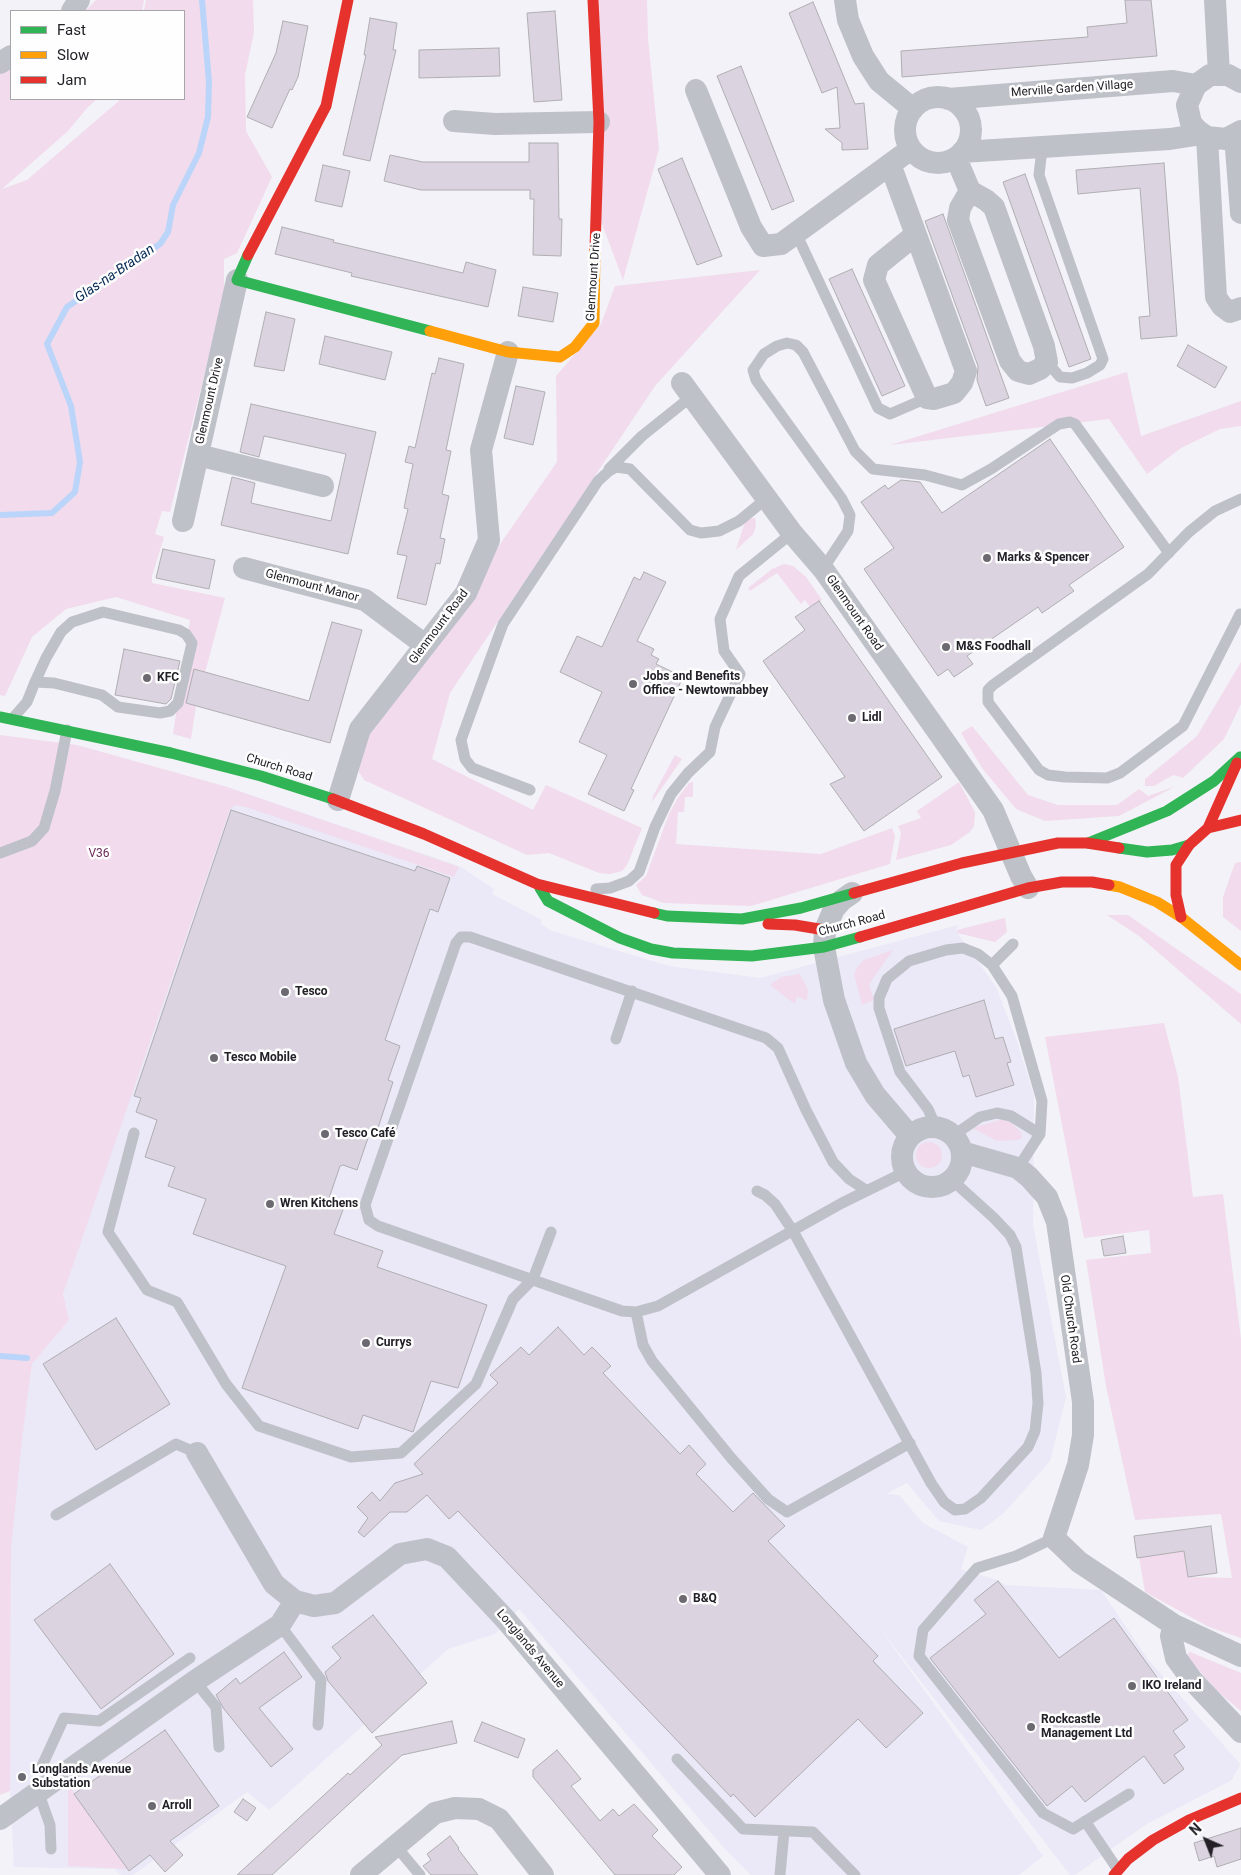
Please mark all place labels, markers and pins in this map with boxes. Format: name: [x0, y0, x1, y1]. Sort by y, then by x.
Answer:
place label: Marks & Spencer: [997, 551, 1089, 565]
marker: Marks & Spencer: [981, 552, 993, 564]
place label: M&S Foodhall: [956, 640, 1031, 654]
marker: M&S Foodhall: [940, 641, 952, 653]
place label: Jobs and Benefits Office - Newtownabbey: [643, 670, 768, 698]
place label: KFC: [157, 671, 179, 685]
marker: KFC: [141, 672, 153, 684]
marker: Jobs and Benefits Office - Newtownabbey: [627, 678, 639, 690]
place label: Lidl: [862, 711, 882, 725]
marker: Lidl: [846, 712, 858, 724]
place label: Tesco: [295, 985, 328, 999]
marker: Tesco: [279, 986, 291, 998]
place label: Tesco Mobile: [224, 1051, 296, 1065]
marker: Tesco Mobile: [208, 1052, 220, 1064]
place label: Tesco Café: [335, 1127, 395, 1141]
marker: Tesco Café: [319, 1128, 331, 1140]
place label: Wren Kitchens: [280, 1197, 358, 1211]
marker: Wren Kitchens: [264, 1198, 276, 1210]
place label: Currys: [376, 1336, 412, 1350]
marker: Currys: [360, 1337, 372, 1349]
place label: B&Q: [693, 1592, 717, 1606]
marker: B&Q: [677, 1593, 689, 1605]
place label: IKO Ireland: [1142, 1679, 1202, 1693]
marker: IKO Ireland: [1126, 1680, 1138, 1692]
place label: Rockcastle Management Ltd: [1041, 1713, 1132, 1741]
marker: Rockcastle Management Ltd: [1025, 1721, 1037, 1733]
place label: Longlands Avenue Substation: [32, 1763, 131, 1791]
marker: Longlands Avenue Substation: [16, 1771, 28, 1783]
place label: Arroll: [162, 1799, 192, 1813]
marker: Arroll: [146, 1800, 158, 1812]

